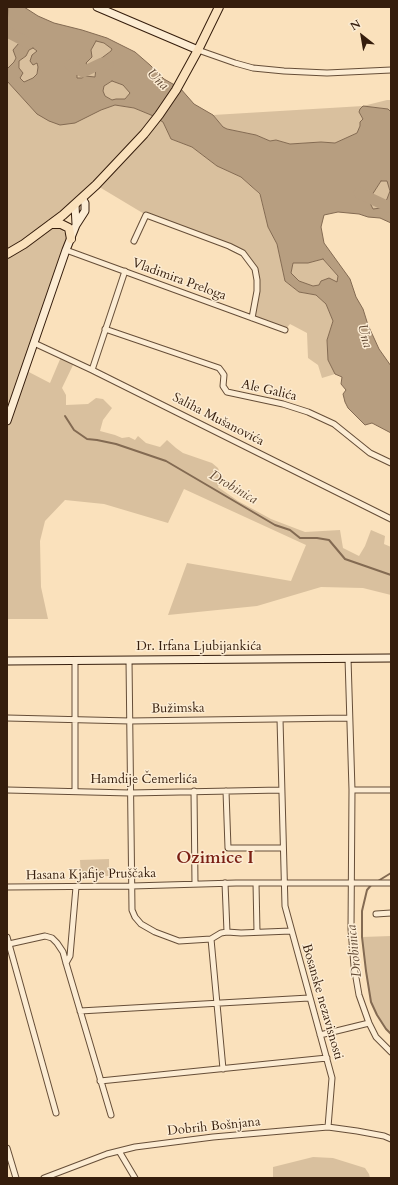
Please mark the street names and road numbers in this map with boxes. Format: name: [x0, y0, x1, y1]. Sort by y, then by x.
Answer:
street label: Vladimira Preloga: [130, 256, 228, 304]
street label: Ale Galića: [240, 377, 298, 405]
street label: Saliha Mušanovića: [170, 390, 266, 450]
street label: Dr. Irfana Ljubijankića: [136, 639, 262, 655]
street label: Bužimska: [151, 701, 205, 717]
street label: Hamdije Čemerlića: [90, 772, 198, 788]
street label: Hasana Kjafije Pruščaka: [26, 866, 156, 884]
street label: Bosanske nezavisnosti: [298, 942, 346, 1062]
street label: Dobrih Bošnjana: [167, 1114, 261, 1140]

